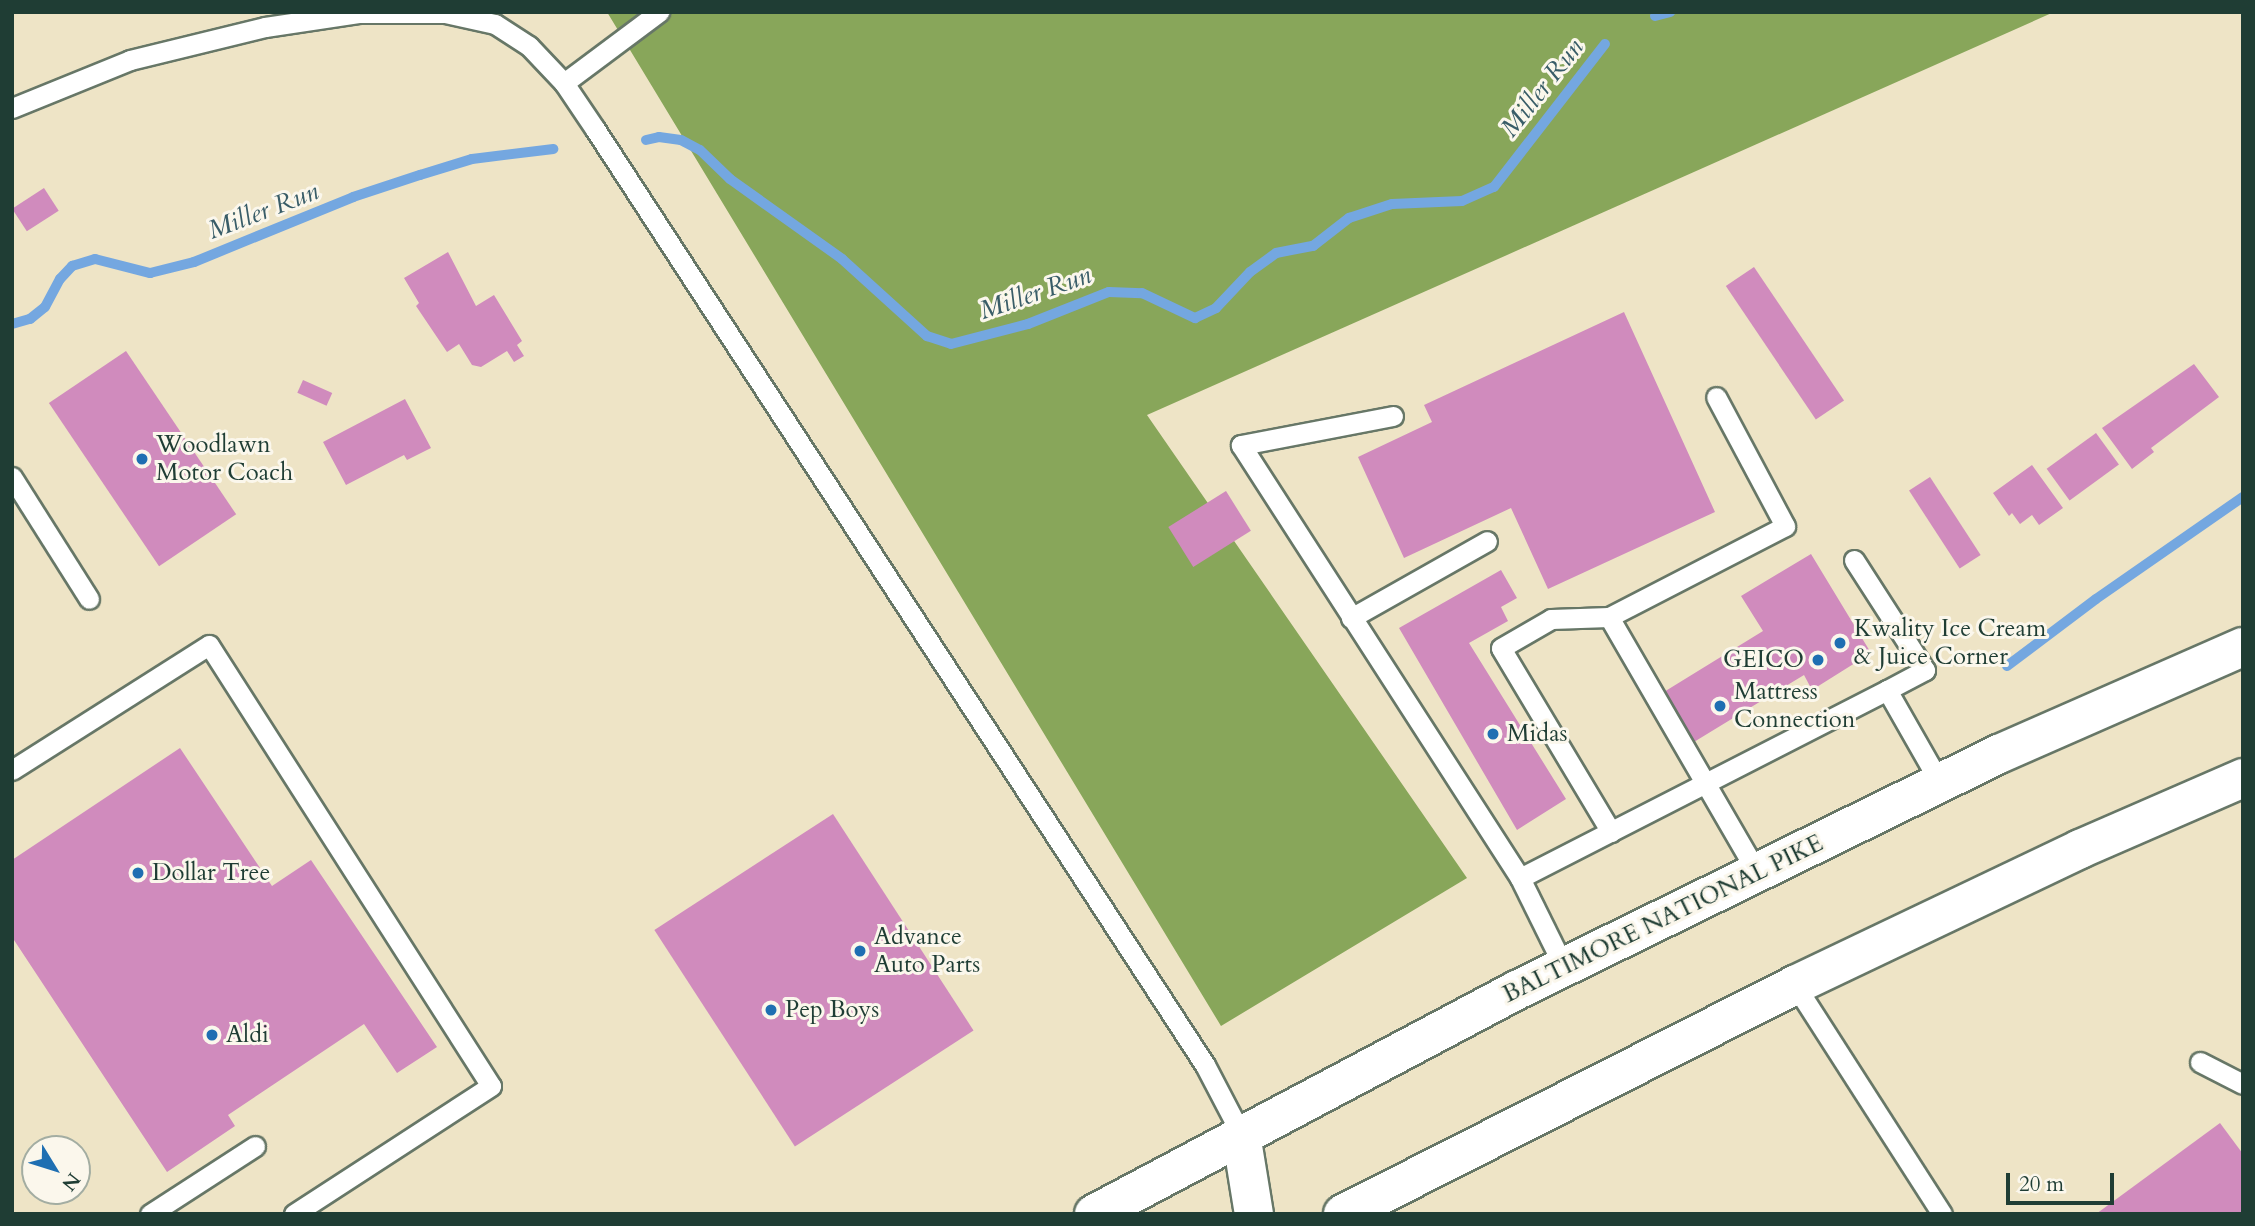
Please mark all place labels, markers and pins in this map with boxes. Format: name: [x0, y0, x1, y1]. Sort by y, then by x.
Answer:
place label: Woodlawn Motor Coach: [156, 431, 293, 487]
marker: Woodlawn Motor Coach: [134, 451, 150, 467]
place label: Kwality Ice Cream & Juice Corner: [1854, 615, 2046, 671]
marker: Kwality Ice Cream & Juice Corner: [1832, 635, 1848, 651]
place label: GEICO: [1723, 646, 1804, 674]
marker: GEICO: [1810, 652, 1826, 668]
place label: Mattress Connection: [1734, 678, 1855, 734]
marker: Mattress Connection: [1712, 698, 1728, 714]
place label: Midas: [1507, 720, 1568, 748]
marker: Midas: [1485, 726, 1501, 742]
place label: Dollar Tree: [152, 859, 270, 887]
marker: Dollar Tree: [130, 865, 146, 881]
place label: Advance Auto Parts: [874, 923, 980, 979]
marker: Advance Auto Parts: [852, 943, 868, 959]
place label: Pep Boys: [785, 996, 879, 1024]
marker: Pep Boys: [763, 1002, 779, 1018]
place label: Aldi: [226, 1021, 269, 1049]
marker: Aldi: [204, 1027, 220, 1043]

